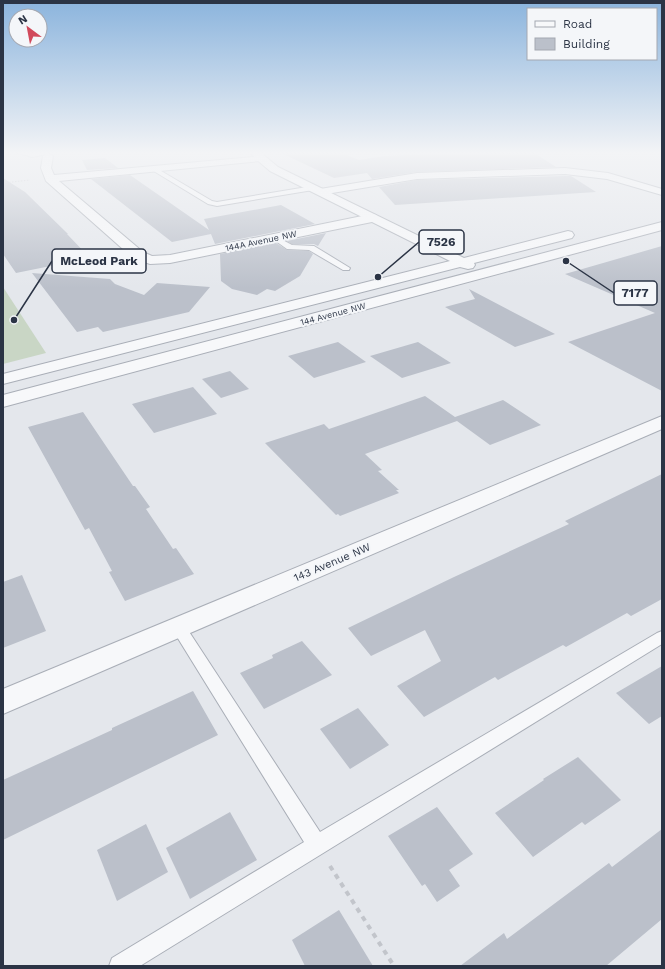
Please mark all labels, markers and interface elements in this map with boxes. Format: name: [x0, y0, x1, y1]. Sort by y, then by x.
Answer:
north arrow: [8, 8, 48, 48]
legend: [527, 8, 657, 60]
text: N: [16, 12, 30, 28]
text: Road: [563, 17, 592, 31]
text: Building: [563, 37, 610, 51]
street label: 144A Avenue NW: [224, 228, 298, 253]
callout: 7526: [419, 230, 464, 254]
text: 7526: [427, 235, 455, 249]
callout: McLeod Park: [52, 249, 146, 273]
text: McLeod Park: [60, 254, 138, 268]
callout: 7177: [614, 281, 657, 305]
text: 7177: [621, 286, 649, 300]
street label: 144 Avenue NW: [299, 300, 367, 328]
street label: 143 Avenue NW: [292, 540, 373, 584]

